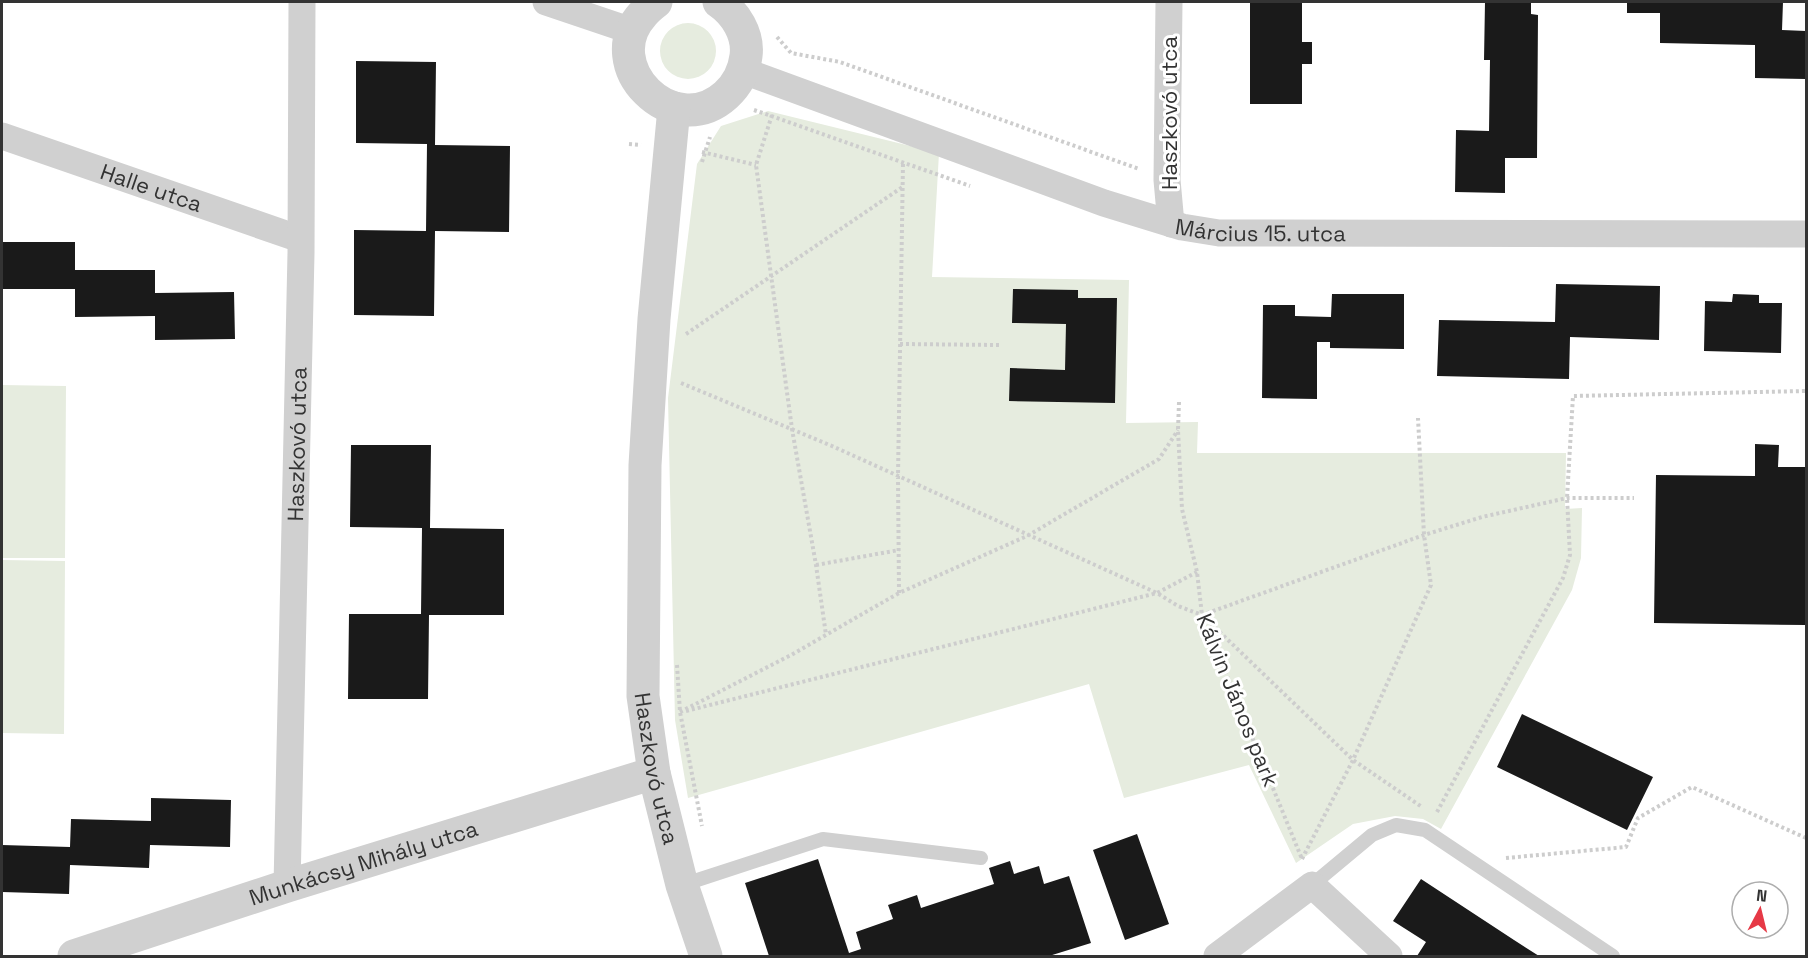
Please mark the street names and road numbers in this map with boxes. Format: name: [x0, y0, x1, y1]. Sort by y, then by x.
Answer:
street label: Haszkovó utca: [1155, 36, 1183, 190]
street label: Halle utca: [97, 157, 206, 218]
street label: Március 15. utca: [1173, 212, 1346, 247]
street label: Haszkovó utca: [281, 366, 312, 522]
street label: Kálvin János park: [1191, 609, 1286, 791]
street label: Haszkovó utca: [629, 691, 685, 848]
street label: Munkácsy Mihály utca: [245, 814, 481, 912]

